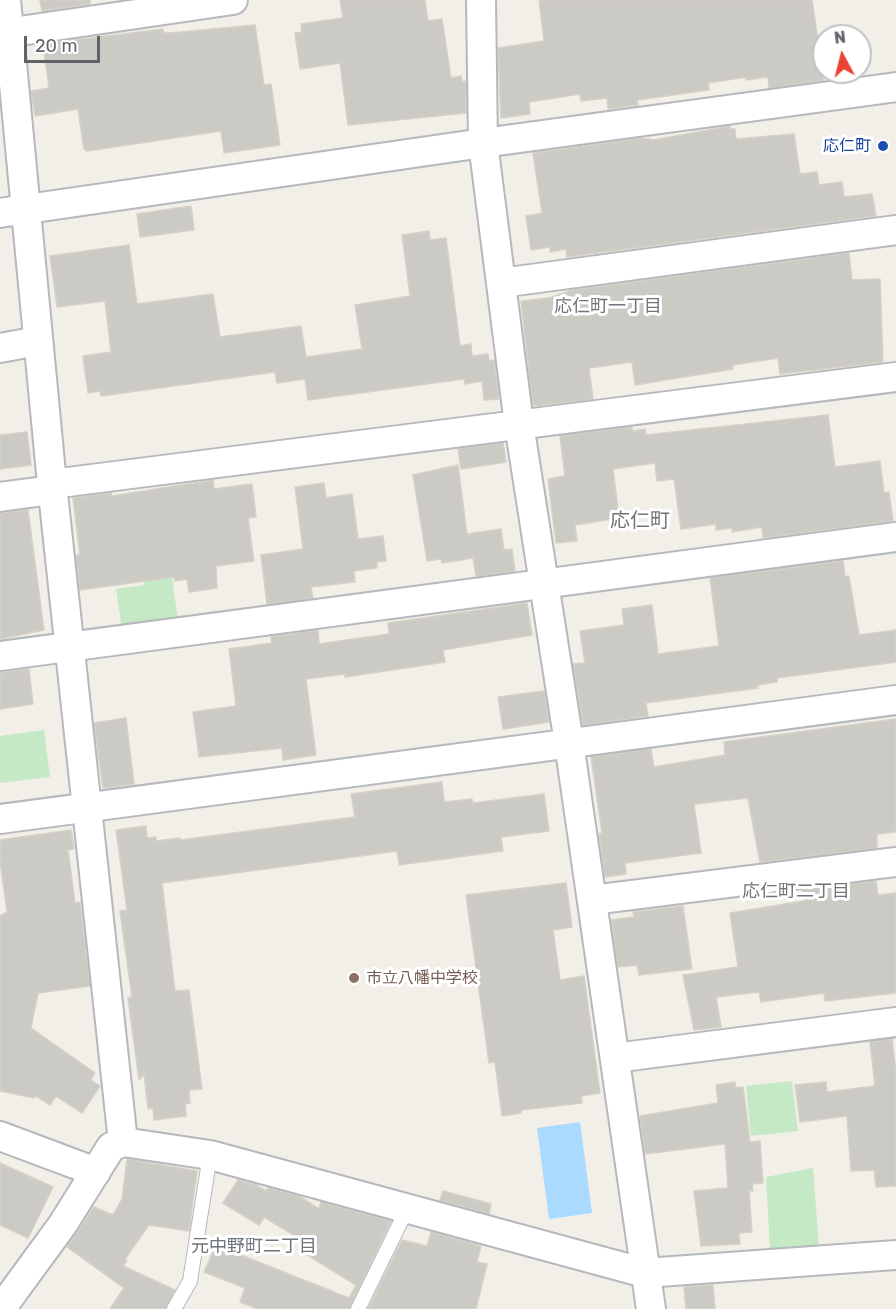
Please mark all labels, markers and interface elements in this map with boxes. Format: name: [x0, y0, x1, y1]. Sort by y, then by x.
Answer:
scale bar: [27, 24, 104, 62]
north arrow: [812, 24, 872, 84]
text: N: [833, 27, 847, 48]
text: 20 m: [35, 35, 77, 57]
place label: 応仁町: [823, 136, 871, 156]
marker: 応仁町: [876, 139, 890, 153]
district label: 応仁町一丁目: [554, 296, 662, 318]
district label: 応仁町: [610, 509, 670, 533]
district label: 応仁町二丁目: [742, 881, 850, 903]
place label: 市立八幡中学校: [366, 968, 478, 988]
marker: 市立八幡中学校: [347, 971, 361, 985]
district label: 元中野町二丁目: [191, 1236, 317, 1258]

